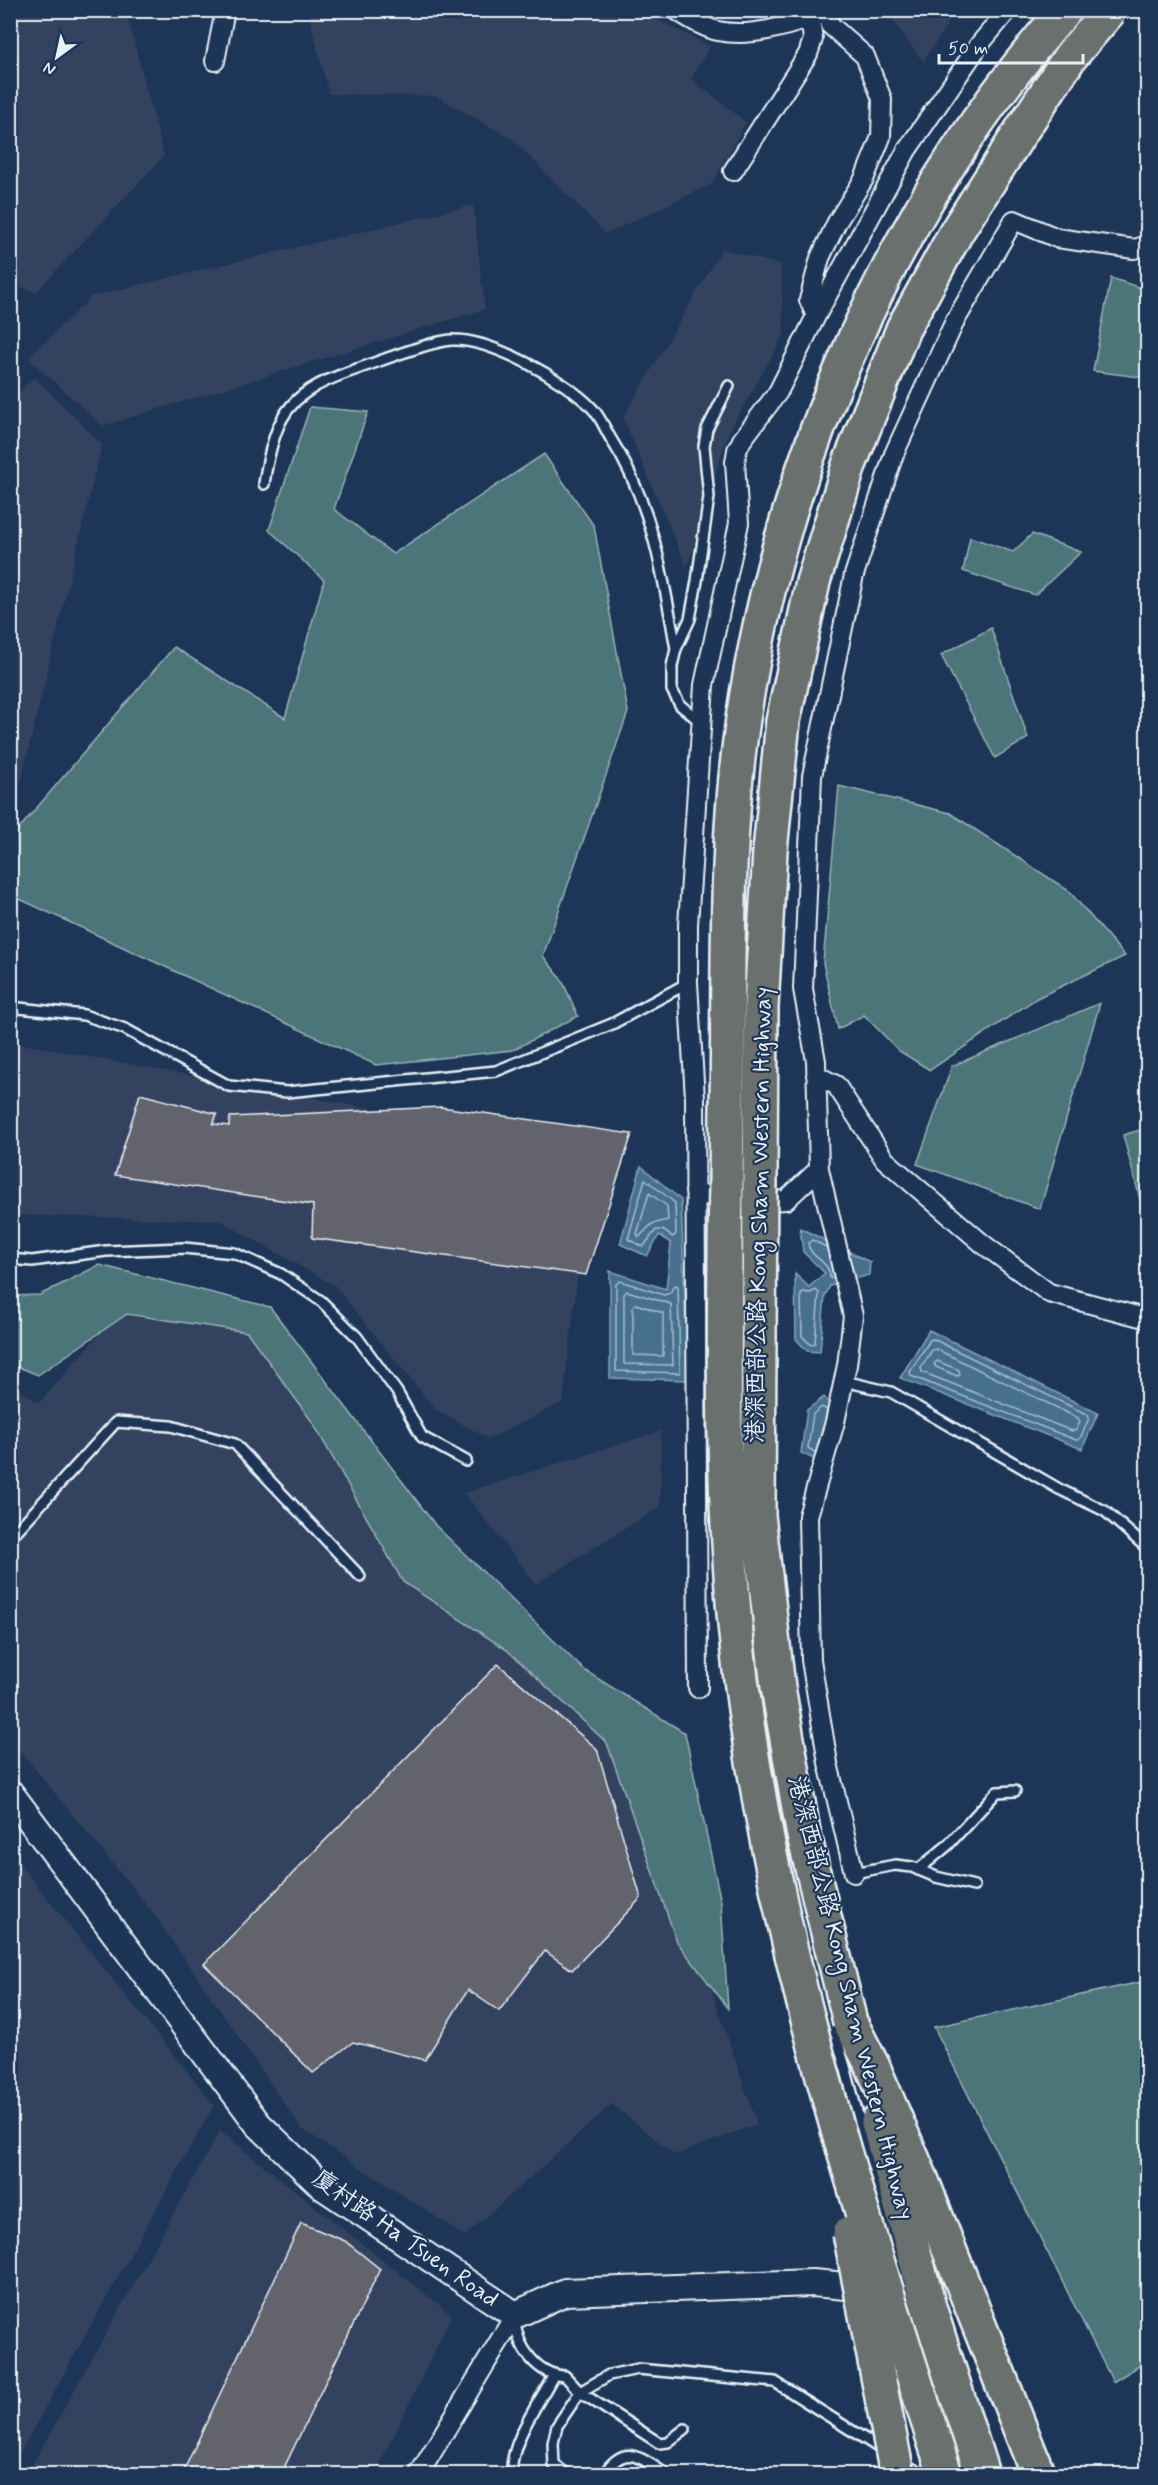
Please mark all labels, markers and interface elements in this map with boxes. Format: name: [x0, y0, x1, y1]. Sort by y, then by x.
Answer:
north arrow: [27, 27, 87, 87]
scale bar: [939, 27, 1083, 65]
text: 50 m: [948, 37, 988, 61]
text: N: [39, 57, 60, 80]
street label: 港深西部公路 Kong Sham Western Highway: [741, 987, 781, 1443]
street label: 港深西部公路 Kong Sham Western Highway: [778, 1773, 920, 2224]
street label: 廈村路 Ha Tsuen Road: [306, 2163, 504, 2315]

